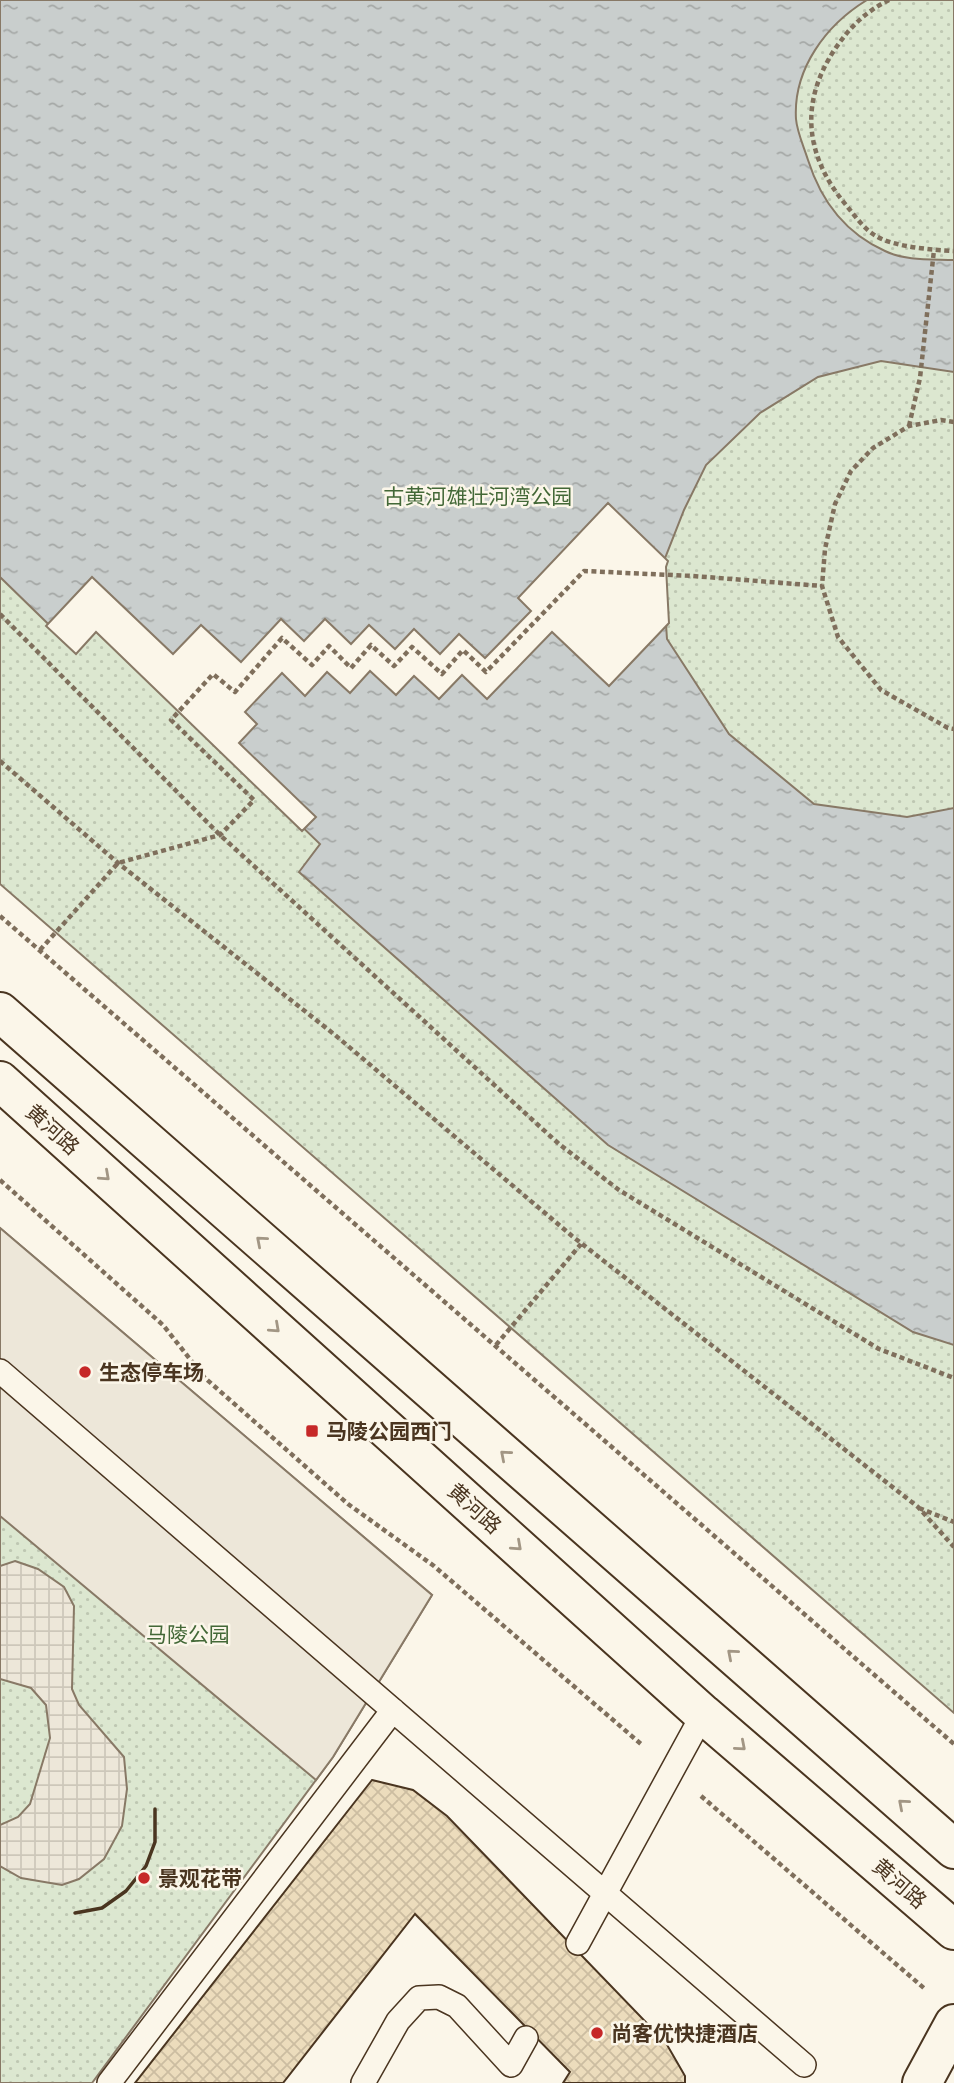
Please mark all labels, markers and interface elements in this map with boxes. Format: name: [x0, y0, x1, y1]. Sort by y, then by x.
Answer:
park label: 古黄河雄壮河湾公园: [384, 482, 573, 510]
street label: 黄河路: [20, 1098, 86, 1160]
one-way arrow: [97, 1168, 110, 1180]
one-way arrow: [256, 1237, 269, 1249]
one-way arrow: [266, 1320, 279, 1333]
place label: 生态停车场: [99, 1358, 204, 1386]
marker: 生态停车场: [77, 1364, 93, 1380]
place label: 马陵公园西门: [326, 1417, 452, 1445]
marker: 马陵公园西门: [304, 1423, 320, 1439]
one-way arrow: [501, 1451, 514, 1463]
street label: 黄河路: [442, 1477, 508, 1539]
one-way arrow: [508, 1538, 521, 1550]
park label: 马陵公园: [146, 1620, 230, 1648]
one-way arrow: [727, 1650, 740, 1662]
one-way arrow: [733, 1738, 746, 1750]
one-way arrow: [898, 1800, 911, 1812]
street label: 黄河路: [867, 1852, 933, 1914]
place label: 景观花带: [158, 1864, 242, 1892]
marker: 景观花带: [136, 1870, 152, 1886]
place label: 尚客优快捷酒店: [611, 2019, 758, 2047]
marker: 尚客优快捷酒店: [589, 2025, 605, 2041]

